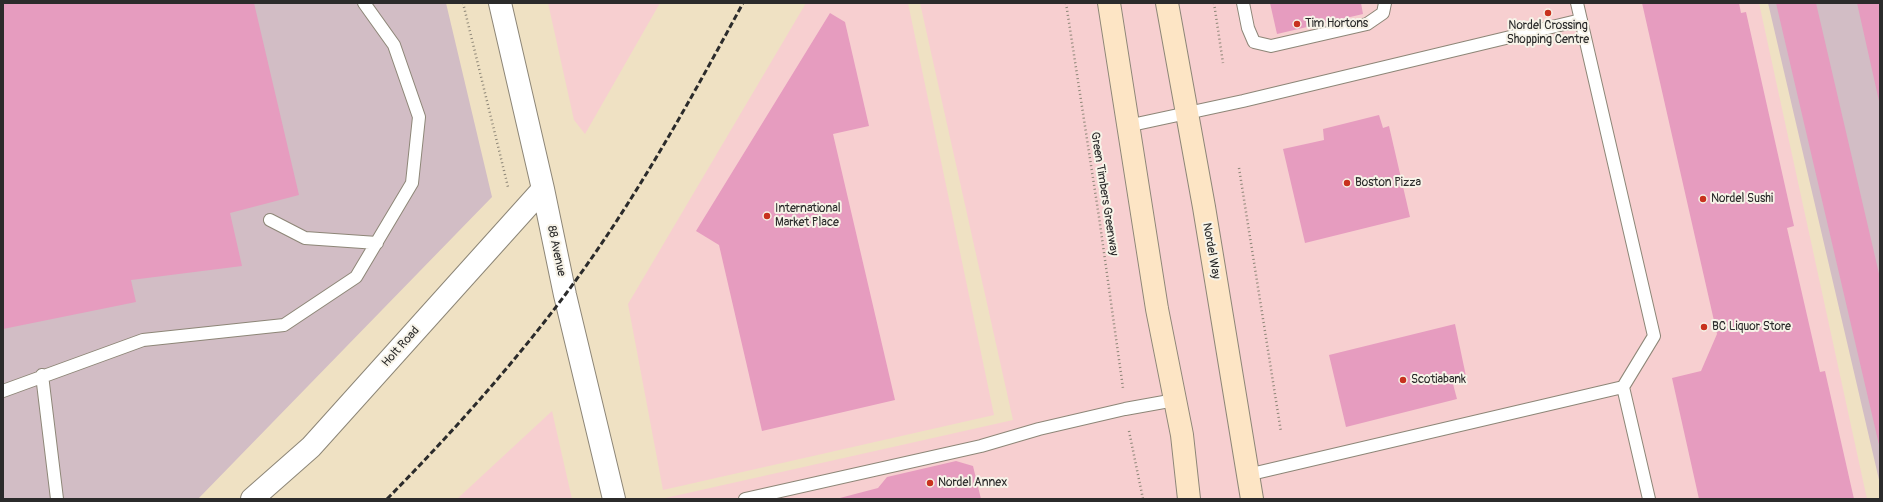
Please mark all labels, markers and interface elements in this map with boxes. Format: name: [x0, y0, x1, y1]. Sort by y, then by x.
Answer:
marker: Nordel Crossing Shopping Centre: [1543, 8, 1553, 18]
place label: Tim Hortons: [1305, 17, 1368, 31]
marker: Tim Hortons: [1292, 19, 1302, 29]
place label: Nordel Crossing Shopping Centre: [1507, 19, 1589, 47]
street label: Green Timbers Greenway: [1087, 131, 1121, 257]
place label: Boston Pizza: [1355, 176, 1421, 190]
marker: Boston Pizza: [1342, 178, 1352, 188]
place label: Nordel Sushi: [1711, 192, 1773, 206]
marker: Nordel Sushi: [1698, 194, 1708, 204]
place label: International Market Place: [775, 202, 841, 230]
marker: International Market Place: [762, 211, 772, 221]
street label: Nordel Way: [1199, 222, 1223, 280]
street label: 88 Avenue: [544, 224, 568, 278]
place label: BC Liquor Store: [1712, 320, 1791, 334]
marker: BC Liquor Store: [1699, 322, 1709, 332]
street label: Holt Road: [379, 324, 423, 370]
place label: Scotiabank: [1411, 373, 1466, 387]
marker: Scotiabank: [1398, 375, 1408, 385]
place label: Nordel Annex: [938, 476, 1007, 490]
marker: Nordel Annex: [925, 478, 935, 488]

